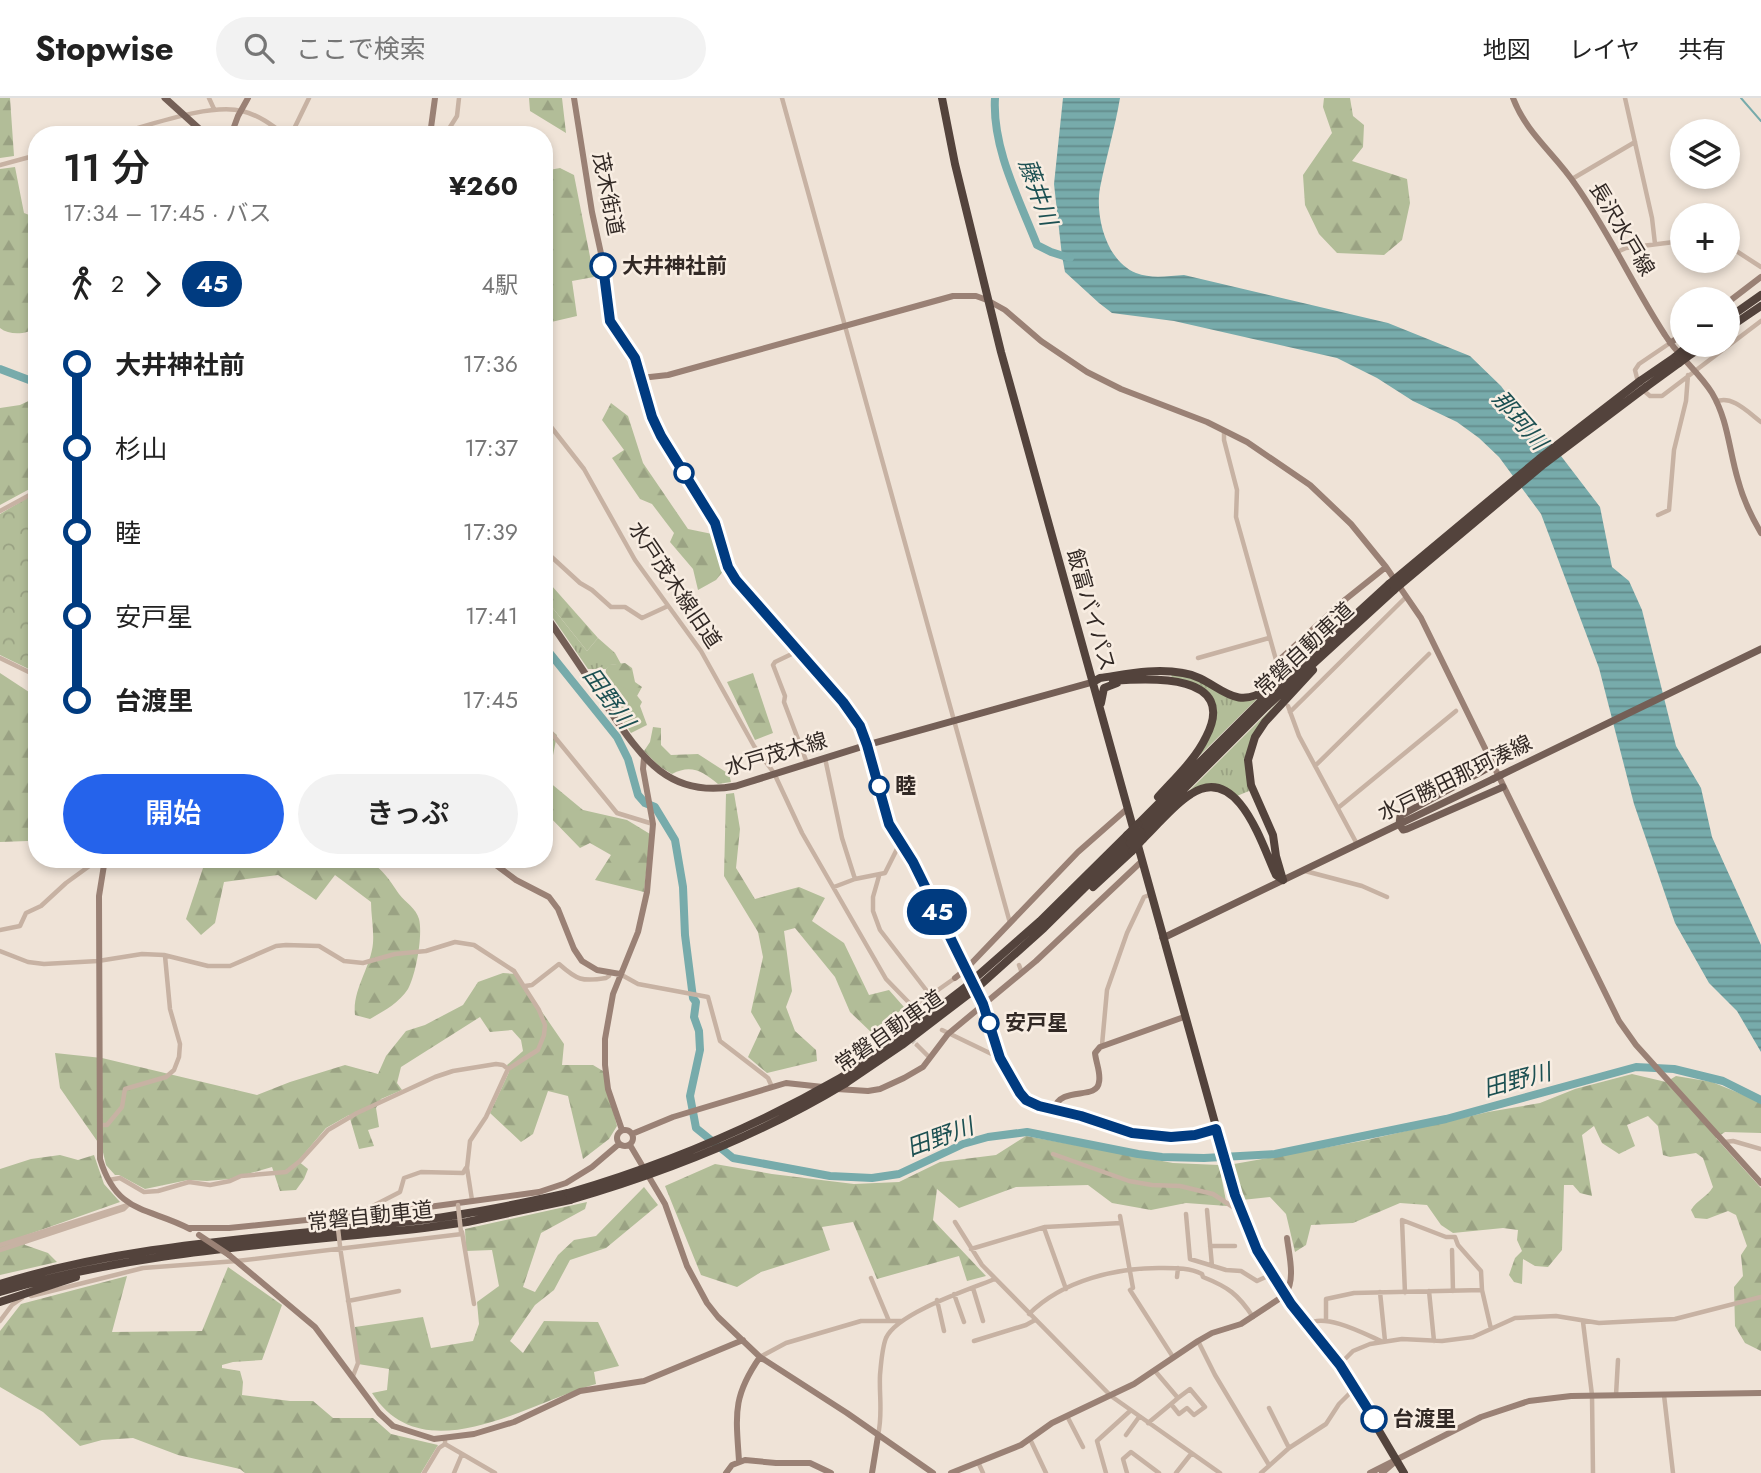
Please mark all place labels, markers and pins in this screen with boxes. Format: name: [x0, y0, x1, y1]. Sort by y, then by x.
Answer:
place label: 大井神社前: [622, 251, 727, 281]
marker: 大井神社前: [590, 253, 616, 279]
unlabelled marker: [674, 463, 694, 483]
place label: 睦: [895, 771, 916, 801]
marker: 睦: [869, 776, 889, 796]
place label: 安戸星: [1005, 1008, 1068, 1038]
marker: 安戸星: [979, 1013, 999, 1033]
place label: 台渡里: [1393, 1404, 1456, 1434]
marker: 台渡里: [1361, 1406, 1387, 1432]

